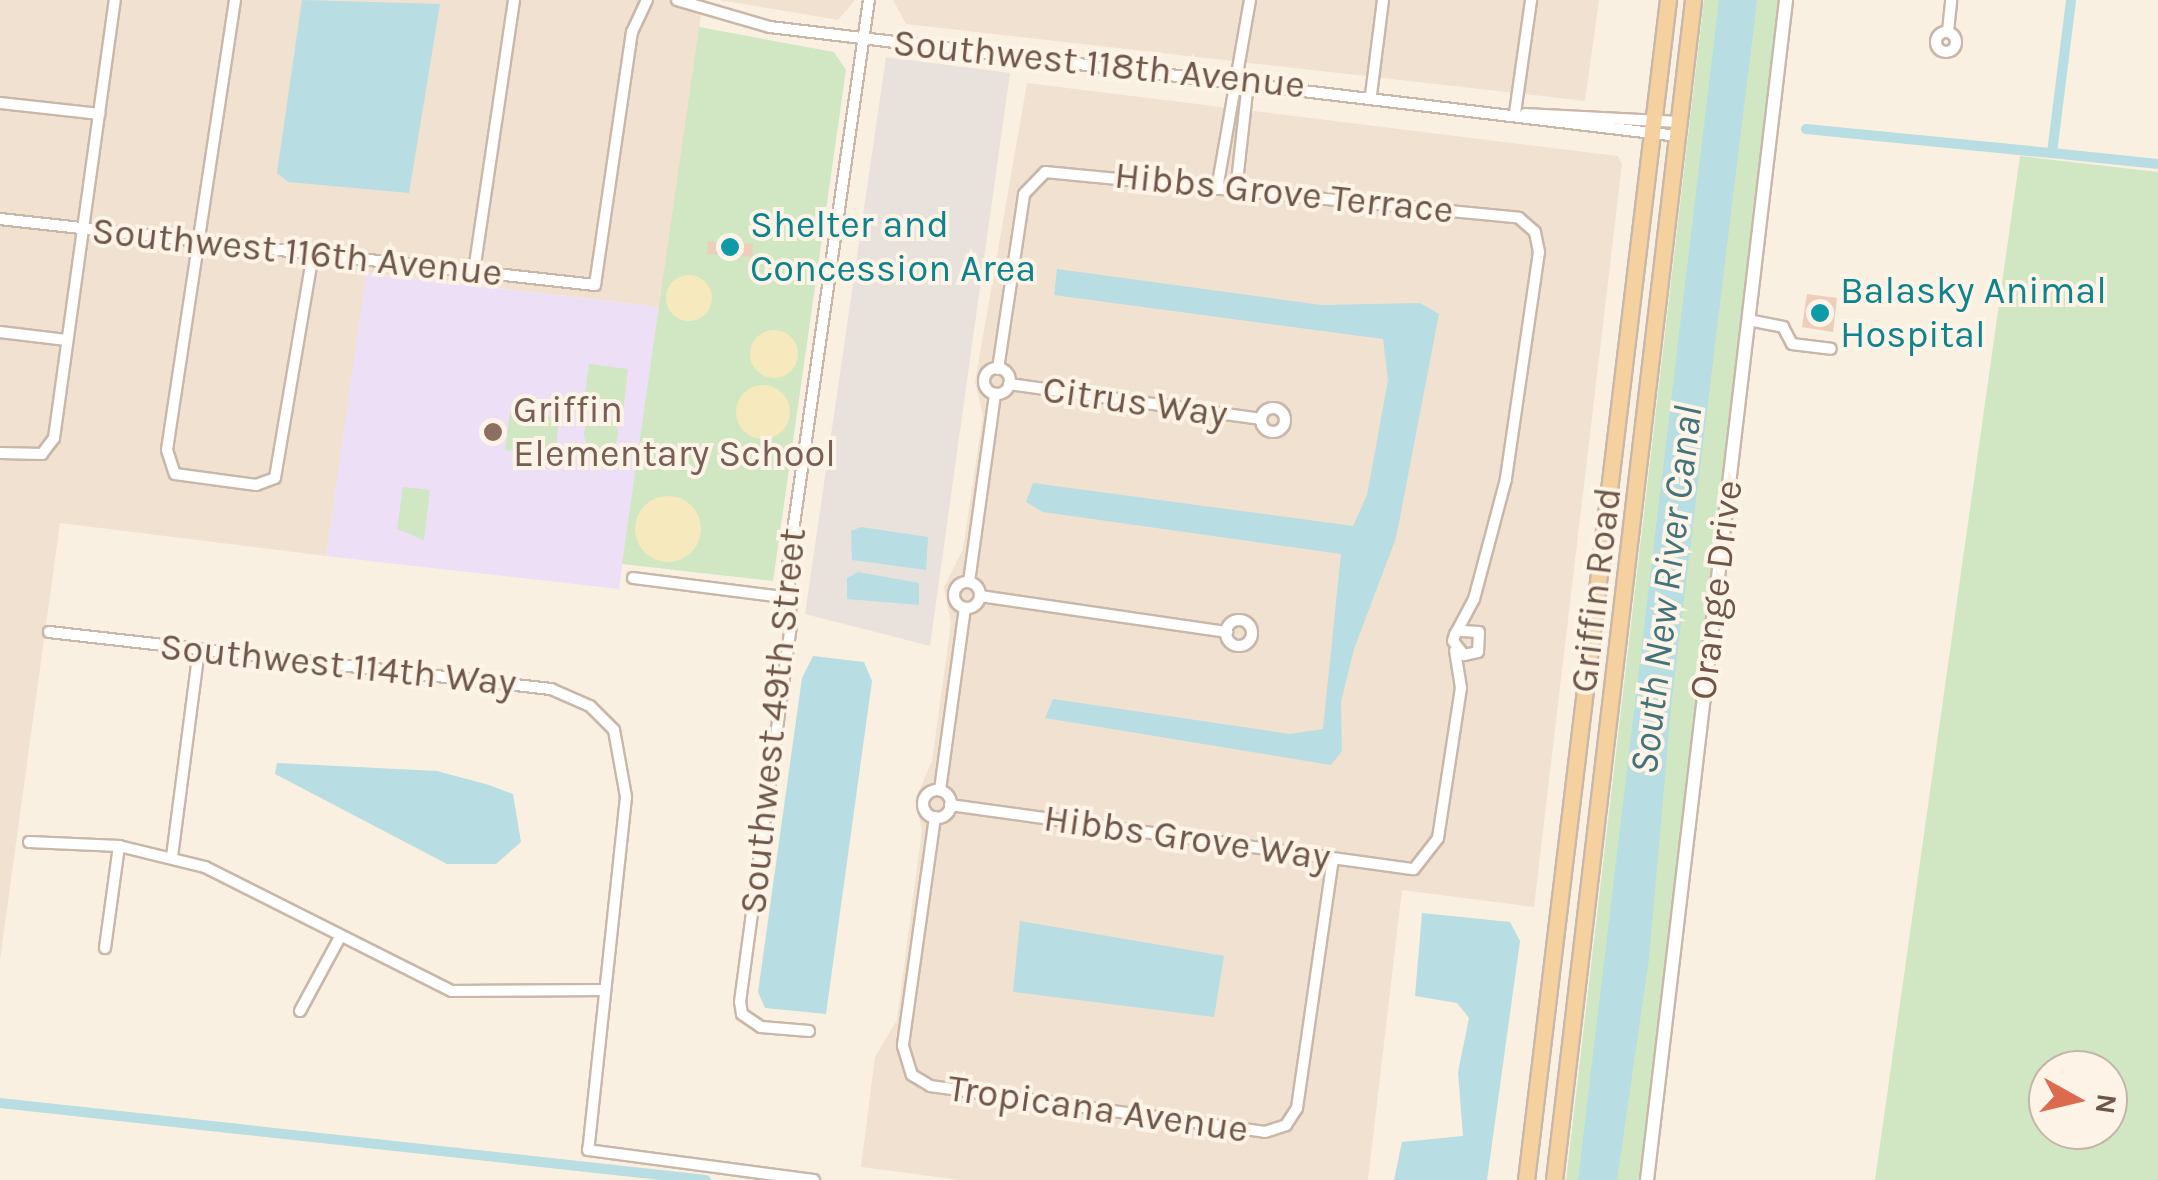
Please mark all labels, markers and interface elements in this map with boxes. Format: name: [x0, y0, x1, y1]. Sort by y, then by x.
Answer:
street label: Southwest 118th Avenue: [891, 20, 1307, 108]
street label: Hibbs Grove Terrace: [1112, 153, 1456, 233]
place label: Shelter and Concession Area: [750, 202, 1036, 292]
street label: Southwest 116th Avenue: [90, 208, 504, 296]
marker: Shelter and Concession Area: [719, 236, 741, 258]
place label: Balasky Animal Hospital: [1840, 268, 2107, 358]
marker: Balasky Animal Hospital: [1809, 302, 1831, 324]
street label: Citrus Way: [1040, 366, 1230, 438]
place label: Griffin Elementary School: [513, 387, 836, 476]
water label: South New River Canal: [1620, 403, 1712, 777]
marker: Griffin Elementary School: [482, 421, 504, 443]
street label: Orange Drive: [1680, 478, 1752, 702]
street label: Griffin Road: [1561, 485, 1631, 695]
street label: Southwest 49th Street: [730, 526, 816, 916]
street label: Southwest 114th Way: [157, 624, 519, 706]
street label: Hibbs Grove Way: [1041, 795, 1333, 881]
north arrow: [2028, 1050, 2128, 1150]
street label: Tropicana Avenue: [945, 1065, 1251, 1153]
text: N: [2088, 1092, 2124, 1116]

